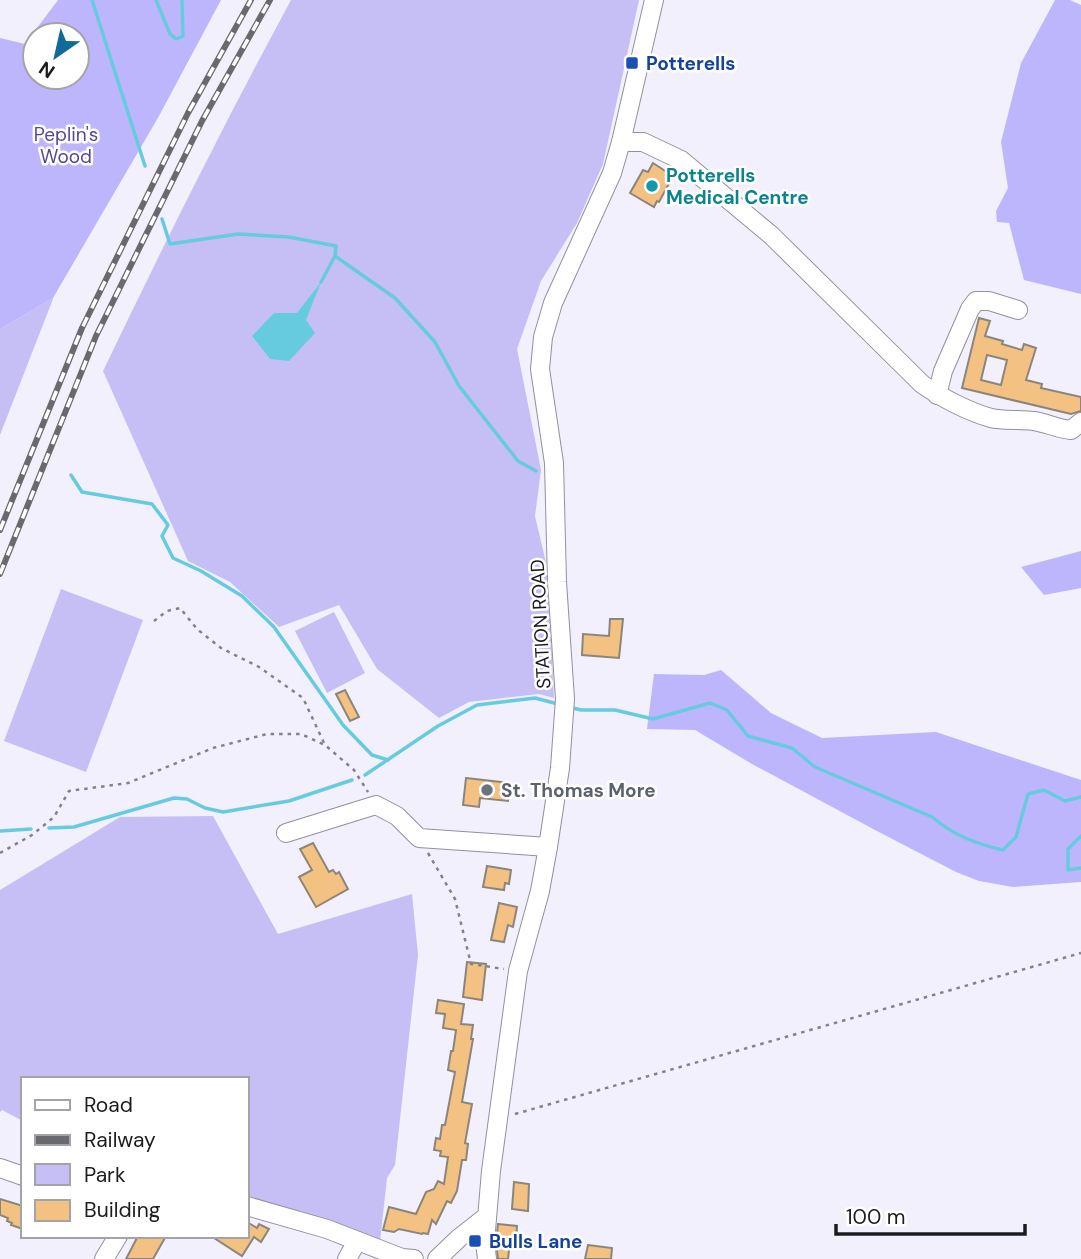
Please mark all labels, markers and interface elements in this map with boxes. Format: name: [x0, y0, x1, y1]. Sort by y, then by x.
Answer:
north arrow: [21, 21, 91, 91]
place label: Potterells: [646, 51, 735, 76]
text: N: [34, 55, 60, 84]
marker: Potterells: [624, 55, 640, 71]
park label: Peplin's Wood: [34, 122, 98, 169]
place label: Potterells Medical Centre: [666, 163, 809, 210]
marker: Potterells Medical Centre: [644, 178, 660, 194]
street label: STATION ROAD: [525, 559, 556, 689]
place label: St. Thomas More: [501, 778, 656, 803]
marker: St. Thomas More: [479, 782, 495, 798]
legend: [21, 1077, 248, 1238]
text: Road: [84, 1091, 133, 1119]
text: Railway: [84, 1126, 156, 1154]
text: Park: [84, 1161, 126, 1189]
scale bar: [836, 1192, 1025, 1236]
text: Building: [84, 1196, 161, 1224]
text: 100 m: [846, 1203, 906, 1231]
place label: Bulls Lane: [489, 1229, 582, 1254]
marker: Bulls Lane: [467, 1233, 483, 1249]

